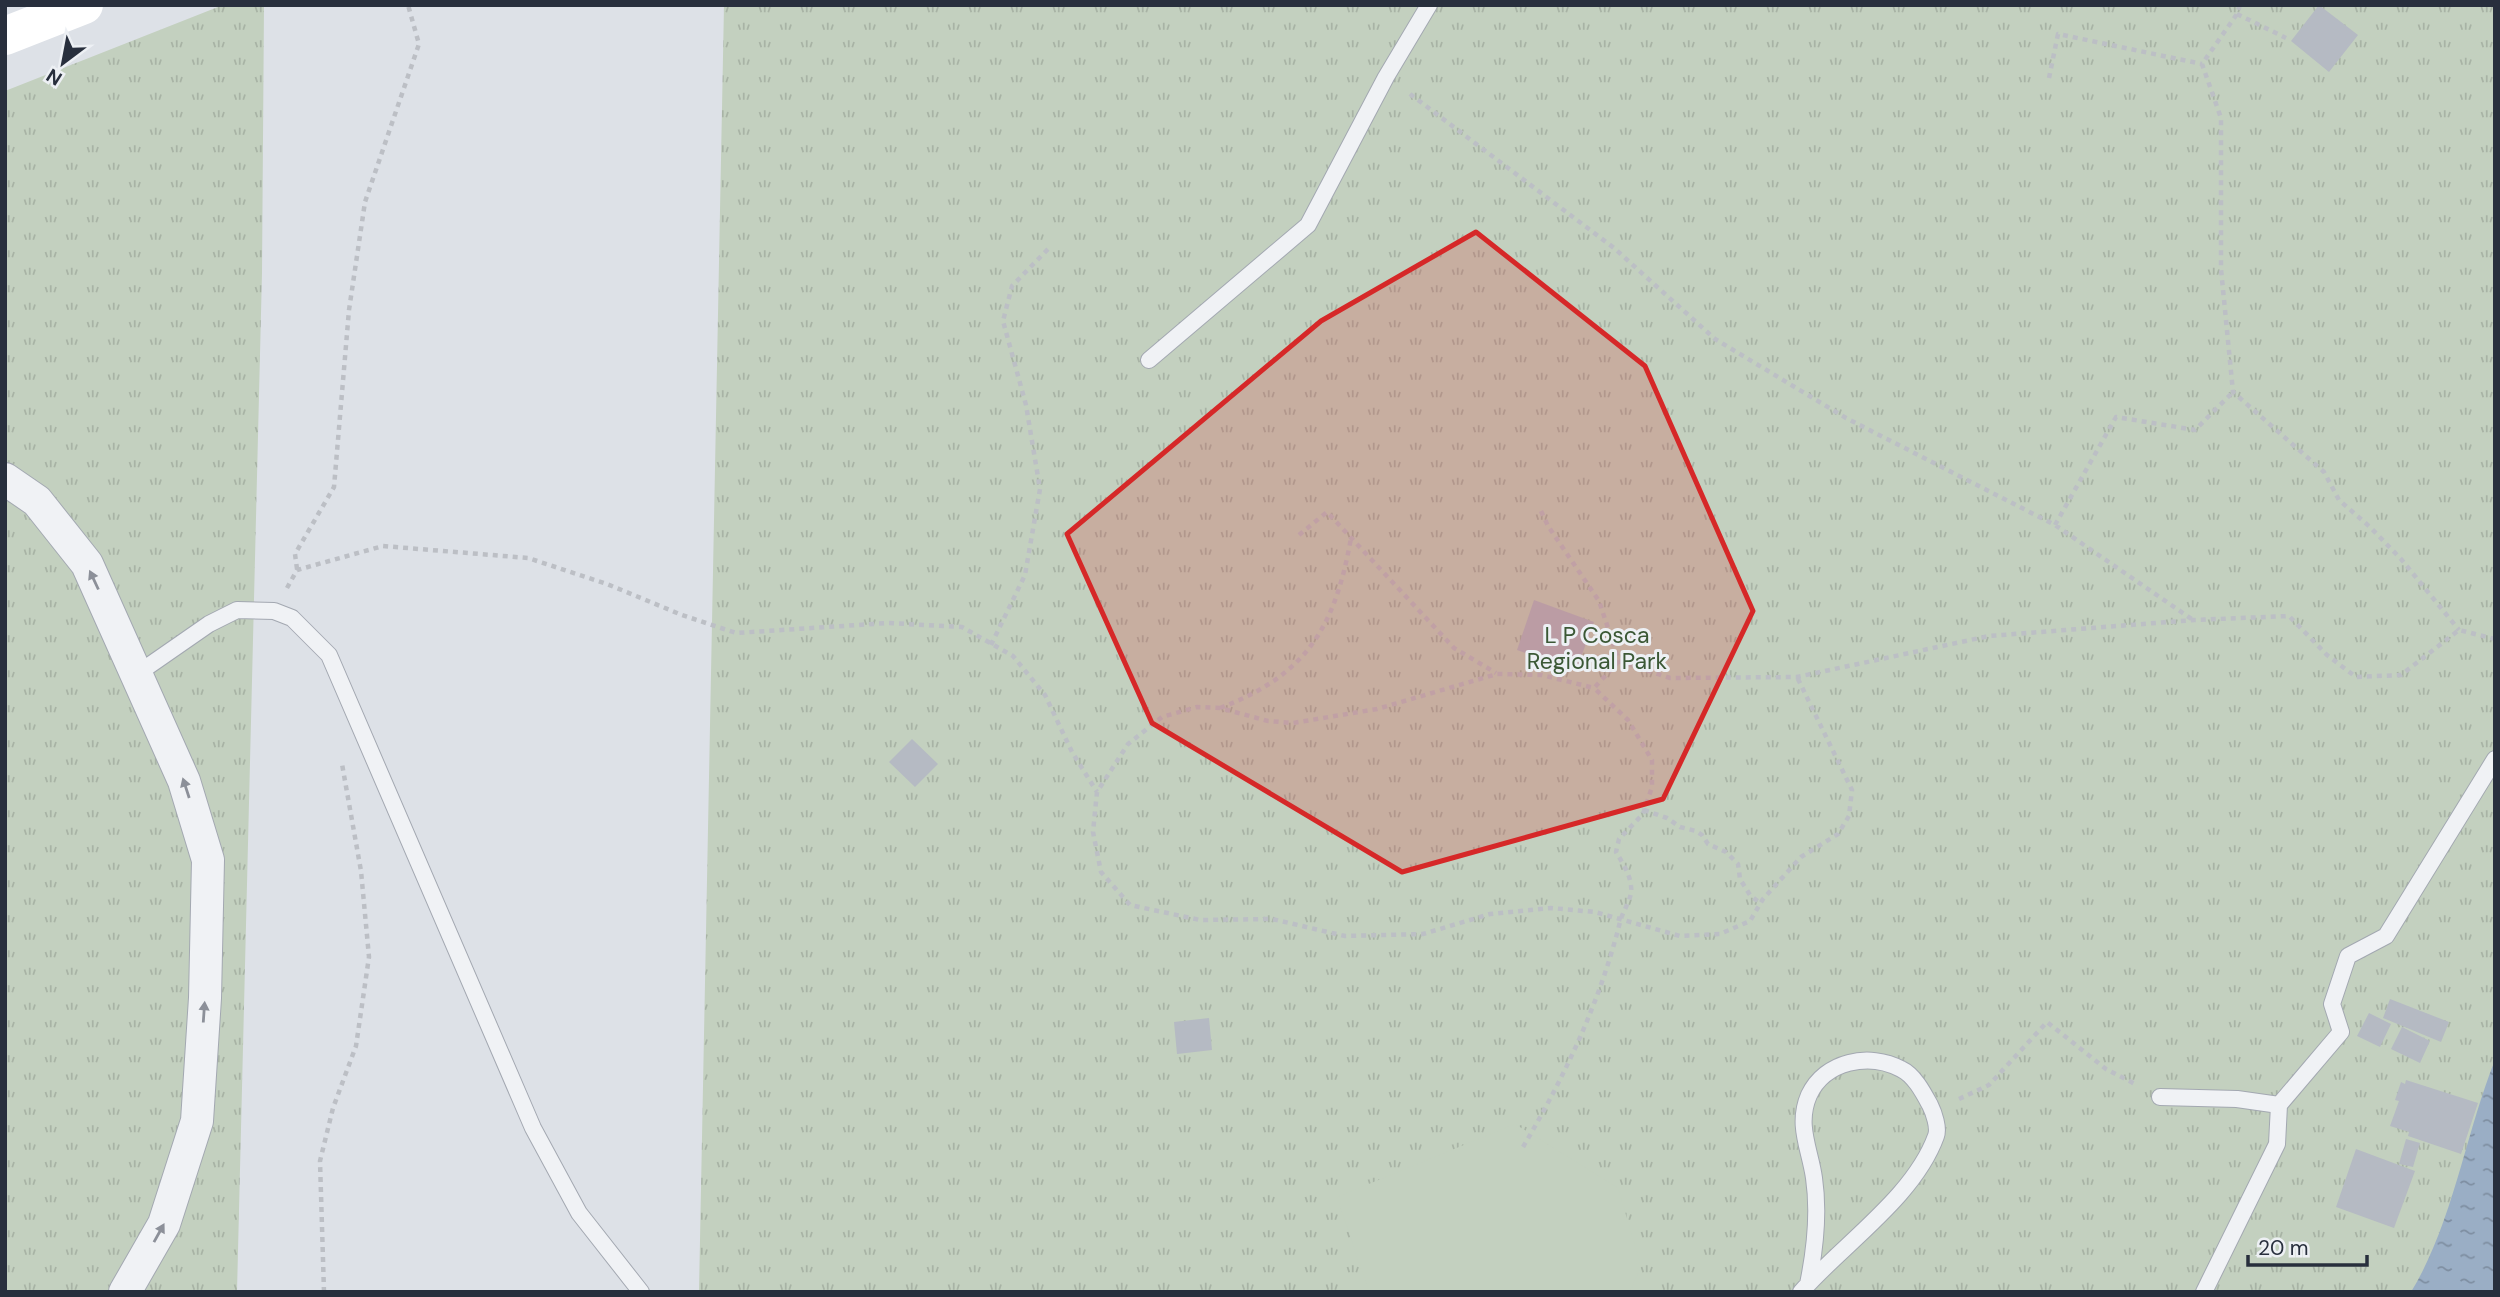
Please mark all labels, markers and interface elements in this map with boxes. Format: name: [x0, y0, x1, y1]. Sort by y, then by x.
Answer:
north arrow: [28, 28, 98, 98]
text: N: [42, 63, 67, 91]
one-way arrow: [88, 570, 100, 590]
park label: L P Cosca Regional Park: [1527, 620, 1668, 676]
one-way arrow: [180, 777, 191, 798]
one-way arrow: [199, 1001, 210, 1023]
one-way arrow: [153, 1223, 165, 1242]
scale bar: [2248, 1224, 2367, 1268]
text: 20 m: [2258, 1234, 2309, 1262]

